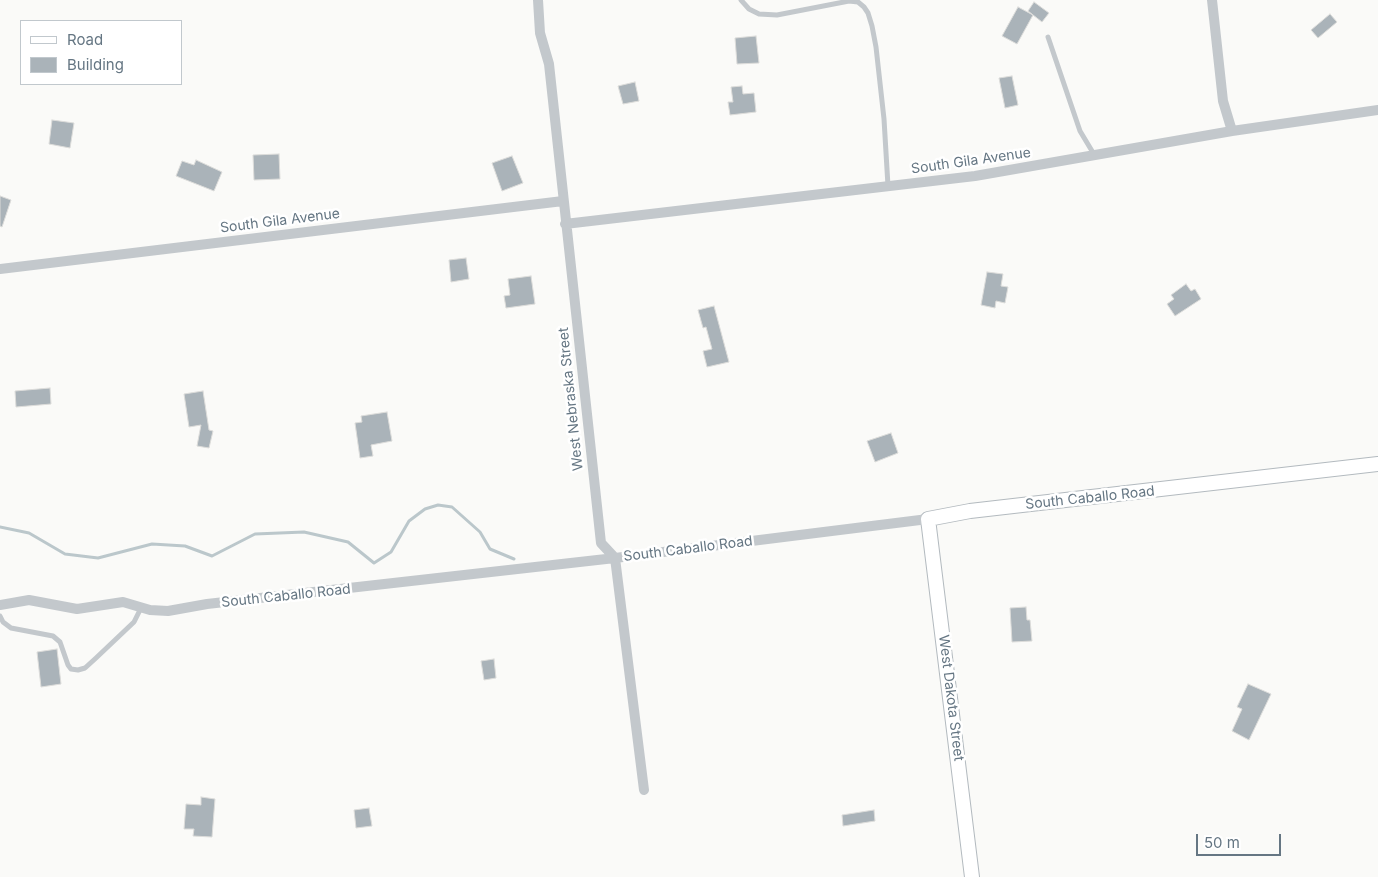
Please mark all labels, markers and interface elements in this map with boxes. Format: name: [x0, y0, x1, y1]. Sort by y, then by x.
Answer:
legend: [20, 20, 182, 85]
text: Road: [67, 30, 103, 49]
text: Building: [67, 55, 124, 74]
street label: South Gila Avenue: [910, 144, 1032, 178]
street label: South Gila Avenue: [219, 205, 341, 237]
street label: West Nebraska Street: [555, 327, 587, 471]
street label: South Caballo Road: [1024, 483, 1156, 513]
street label: South Caballo Road: [622, 533, 754, 565]
street label: South Caballo Road: [220, 581, 352, 611]
street label: West Dakota Street: [935, 634, 967, 762]
scale bar: [1198, 824, 1283, 856]
text: 50 m: [1204, 833, 1240, 852]

